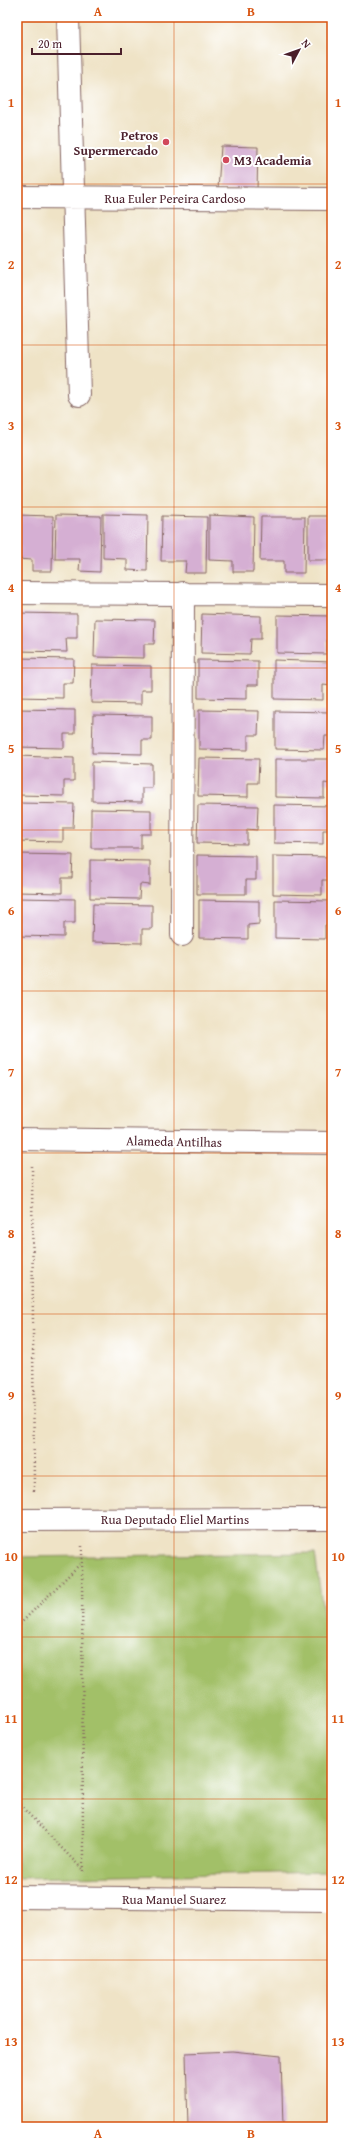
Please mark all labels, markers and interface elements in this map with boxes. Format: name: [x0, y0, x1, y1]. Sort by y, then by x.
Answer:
text: A: [94, 2, 103, 21]
text: B: [247, 2, 255, 21]
scale bar: [32, 30, 121, 56]
north arrow: [279, 30, 319, 70]
text: 20 m: [38, 35, 62, 52]
text: N: [298, 35, 315, 52]
text: 1: [8, 93, 14, 112]
text: 1: [335, 93, 341, 112]
place label: Petros Supermercado: [74, 126, 158, 160]
marker: Petros Supermercado: [161, 137, 171, 147]
place label: M3 Academia: [234, 151, 312, 170]
marker: M3 Academia: [221, 155, 231, 165]
street label: Rua Euler Pereira Cardoso: [104, 189, 246, 208]
text: 2: [8, 255, 15, 274]
text: 2: [335, 255, 342, 274]
text: 3: [8, 416, 14, 435]
text: 3: [335, 416, 341, 435]
text: 4: [8, 578, 15, 597]
text: 4: [335, 578, 342, 597]
text: 5: [8, 739, 15, 758]
text: 5: [335, 739, 342, 758]
text: 6: [8, 901, 15, 920]
text: 6: [335, 901, 342, 920]
text: 7: [8, 1063, 15, 1082]
text: 7: [335, 1063, 342, 1082]
street label: Alameda Antilhas: [126, 1131, 222, 1152]
text: 8: [8, 1224, 15, 1243]
text: 8: [335, 1224, 342, 1243]
text: 9: [8, 1386, 15, 1405]
text: 9: [335, 1386, 342, 1405]
street label: Rua Deputado Eliel Martins: [101, 1510, 249, 1529]
text: 10: [4, 1547, 18, 1566]
text: 10: [331, 1547, 345, 1566]
text: 11: [4, 1709, 18, 1728]
text: 11: [331, 1709, 345, 1728]
text: 12: [4, 1870, 18, 1889]
text: 12: [331, 1870, 345, 1889]
street label: Rua Manuel Suarez: [122, 1890, 226, 1909]
text: 13: [4, 2032, 18, 2051]
text: 13: [331, 2032, 345, 2051]
text: A: [94, 2124, 103, 2143]
text: B: [247, 2124, 255, 2143]

